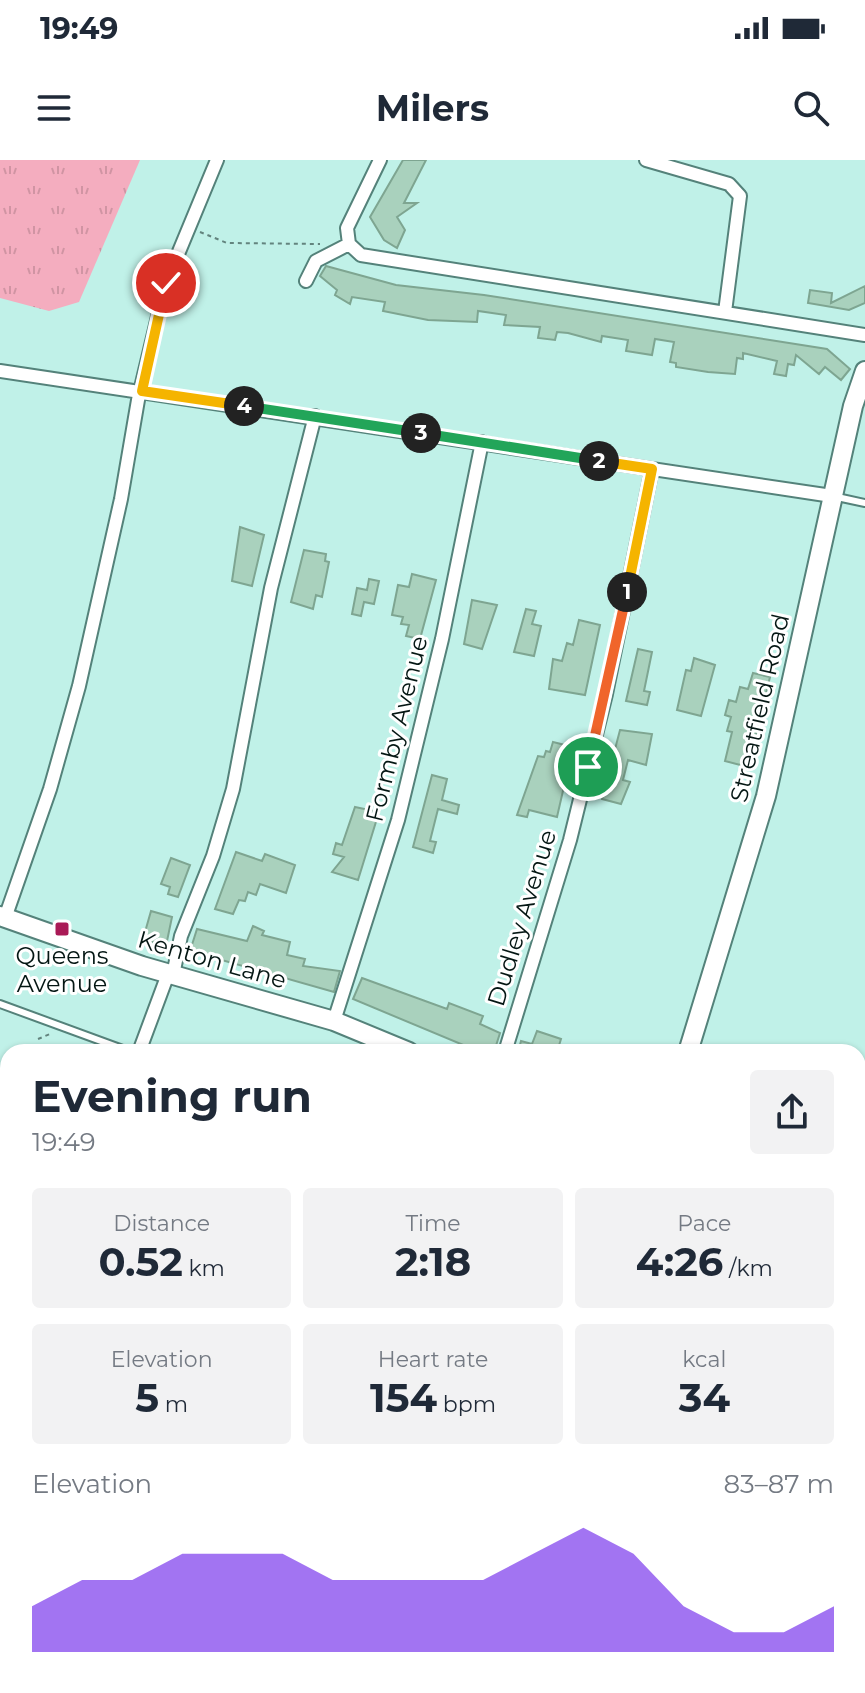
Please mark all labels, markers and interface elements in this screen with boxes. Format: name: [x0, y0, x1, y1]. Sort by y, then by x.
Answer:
text: 19:49: [40, 10, 118, 47]
icon: menu: [32, 86, 76, 130]
text: Milers: [376, 86, 489, 130]
icon: search: [789, 86, 833, 130]
pin: [132, 249, 200, 317]
icon: check: [144, 261, 188, 305]
pin: 4: [224, 386, 264, 426]
text: 4: [236, 392, 252, 419]
pin: 3: [401, 413, 441, 453]
text: 3: [414, 419, 428, 446]
pin: 2: [579, 441, 619, 481]
text: 2: [593, 447, 605, 474]
pin: 1: [607, 572, 647, 612]
text: 1: [623, 578, 631, 605]
street label: Streatfield Road: [724, 611, 795, 805]
street label: Formby Avenue: [359, 633, 434, 825]
pin: [554, 733, 622, 801]
icon: arrive: [566, 745, 610, 789]
street label: Dudley Avenue: [481, 826, 562, 1010]
marker: Queens Avenue: [53, 920, 71, 938]
street label: Kenton Lane: [135, 924, 290, 995]
place label: Queens Avenue: [15, 941, 109, 998]
text: Evening run: [32, 1069, 312, 1123]
button: share: [750, 1070, 834, 1154]
text: 19:49: [32, 1126, 96, 1158]
text: Distance: [113, 1210, 210, 1237]
text: Time: [405, 1210, 461, 1237]
text: Pace: [677, 1210, 731, 1237]
text: 0.52: [98, 1237, 183, 1286]
text: 2:18: [395, 1237, 471, 1286]
text: 4:26: [636, 1237, 723, 1286]
text: km: [183, 1255, 225, 1282]
text: /km: [723, 1255, 773, 1282]
text: Elevation: [111, 1346, 213, 1373]
text: Heart rate: [378, 1346, 488, 1373]
text: kcal: [682, 1346, 726, 1373]
text: 5: [135, 1373, 159, 1422]
text: 154: [370, 1373, 437, 1422]
text: 34: [679, 1373, 730, 1422]
text: m: [159, 1391, 188, 1418]
text: bpm: [437, 1391, 496, 1418]
text: Elevation: [32, 1468, 152, 1500]
text: 83–87 m: [723, 1468, 834, 1500]

